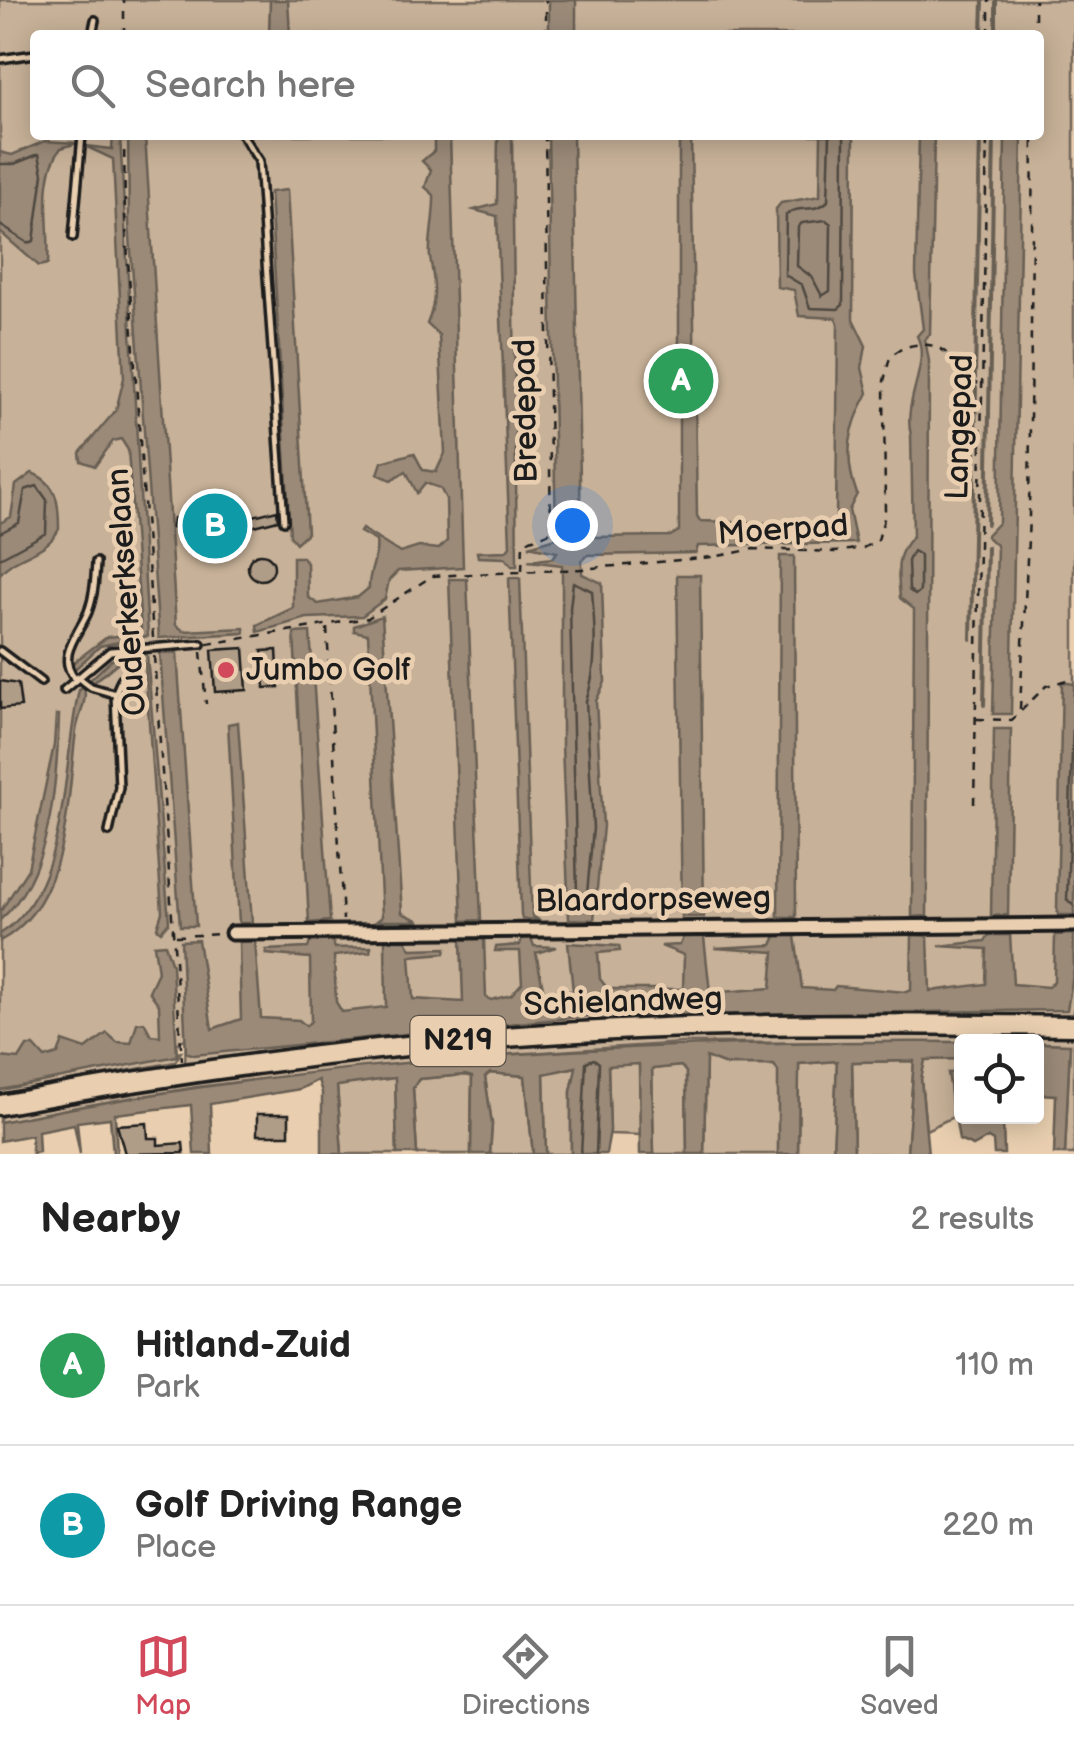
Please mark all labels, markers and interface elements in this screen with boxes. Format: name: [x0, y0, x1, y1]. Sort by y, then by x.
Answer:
search box: [30, 30, 1044, 140]
icon: search: [65, 58, 120, 113]
text: Search here: [145, 63, 356, 108]
street label: Bredepad: [505, 339, 547, 483]
pin: A: [648, 344, 714, 418]
street label: Langepad: [938, 353, 982, 501]
street label: Ouderkerkselaan: [99, 467, 155, 717]
pin: B: [182, 488, 248, 564]
your location: [547, 500, 598, 551]
street label: Moerpad: [716, 506, 850, 554]
place label: Jumbo Golf: [246, 651, 411, 690]
marker: Jumbo Golf: [215, 659, 237, 681]
street label: Blaardorpseweg: [535, 878, 771, 922]
street label: Schielandweg: [523, 979, 723, 1025]
road number: N219: [410, 1016, 506, 1066]
map controls: [954, 1034, 1044, 1124]
button: locate: [954, 1034, 1044, 1124]
text: Nearby: [40, 1194, 180, 1245]
text: 2 results: [910, 1200, 1034, 1239]
text: Hitland-Zuid: [135, 1323, 351, 1368]
text: A: [63, 1346, 82, 1385]
text: 110 m: [955, 1346, 1034, 1385]
text: Park: [135, 1368, 199, 1407]
text: Golf Driving Range: [135, 1483, 462, 1528]
text: B: [61, 1506, 84, 1545]
text: 220 m: [942, 1506, 1034, 1545]
text: Place: [135, 1528, 216, 1567]
tab: Map: [135, 1629, 191, 1722]
tab: Directions: [461, 1629, 590, 1722]
tab: Saved: [860, 1629, 939, 1722]

